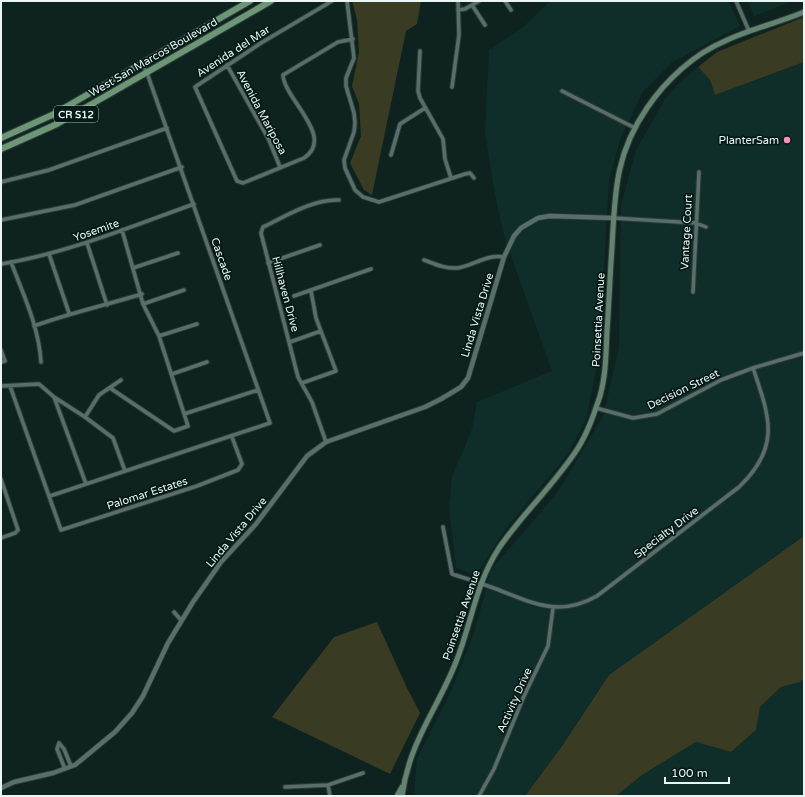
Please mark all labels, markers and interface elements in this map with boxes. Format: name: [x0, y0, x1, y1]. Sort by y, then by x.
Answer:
street label: West San Marcos Boulevard: [87, 15, 220, 100]
street label: Avenida del Mar: [194, 22, 273, 80]
street label: Avenida Mariposa: [234, 68, 289, 157]
road number: CR S12: [54, 106, 98, 122]
place label: PlanterSam: [719, 134, 779, 147]
marker: PlanterSam: [782, 135, 792, 145]
street label: Vantage Court: [678, 194, 695, 270]
street label: Yosemite: [72, 217, 121, 244]
street label: Cascade: [208, 236, 235, 282]
street label: Hillhaven Drive: [269, 255, 302, 333]
street label: Linda Vista Drive: [458, 271, 496, 359]
street label: Poinsettia Avenue: [590, 273, 607, 368]
street label: Decision Street: [645, 366, 721, 413]
street label: Palomar Estates: [105, 474, 189, 513]
street label: Linda Vista Drive: [203, 495, 270, 570]
street label: Specialty Drive: [631, 504, 701, 561]
street label: Poinsettia Avenue: [440, 568, 483, 662]
street label: Activity Drive: [494, 666, 535, 735]
scale bar: [665, 759, 729, 785]
text: 100 m: [671, 766, 708, 780]

